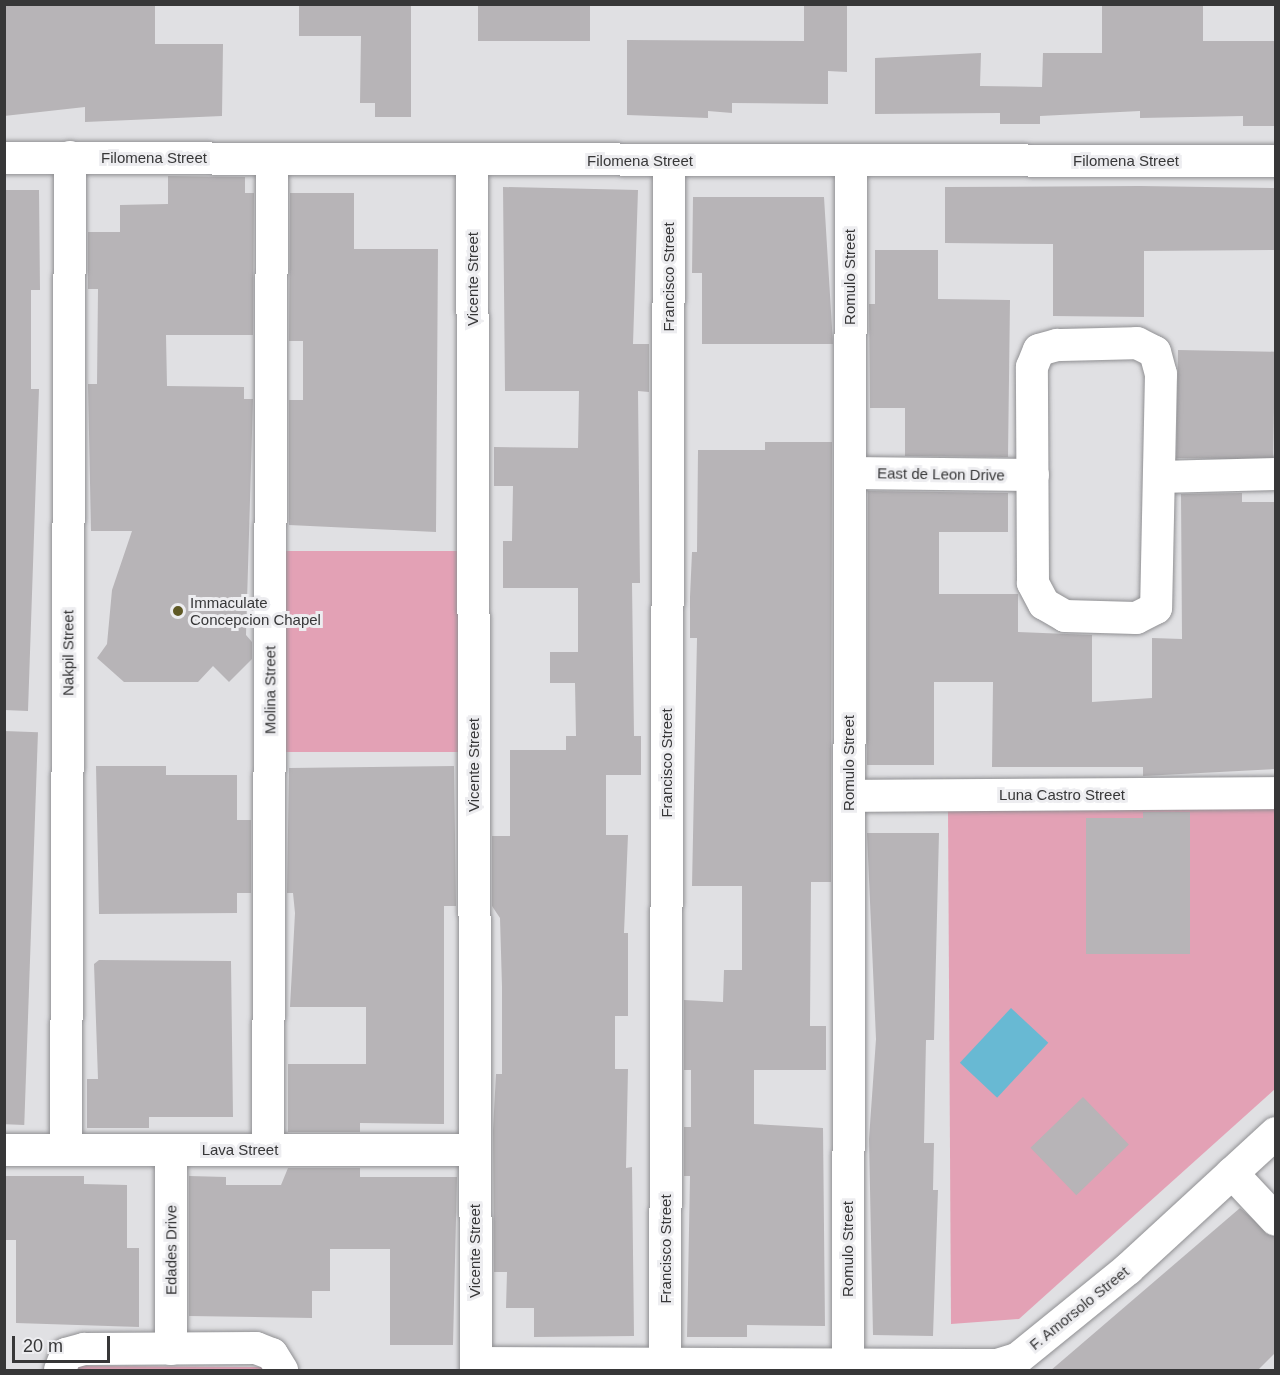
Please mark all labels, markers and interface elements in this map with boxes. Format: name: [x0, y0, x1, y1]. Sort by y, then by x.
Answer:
street label: Filomena Street: [101, 149, 207, 167]
street label: Filomena Street: [587, 152, 693, 170]
street label: Filomena Street: [1073, 152, 1179, 170]
street label: Francisco Street: [660, 222, 678, 332]
street label: Romulo Street: [841, 229, 859, 325]
street label: Vicente Street: [464, 232, 482, 326]
street label: East de Leon Drive: [877, 464, 1005, 484]
place label: Immaculate Concepcion Chapel: [190, 593, 321, 628]
marker: Immaculate Concepcion Chapel: [171, 604, 185, 618]
street label: Nakpil Street: [59, 610, 77, 696]
street label: Molina Street: [261, 646, 279, 734]
street label: Francisco Street: [658, 708, 676, 818]
street label: Romulo Street: [840, 715, 858, 811]
street label: Vicente Street: [465, 718, 483, 812]
street label: Luna Castro Street: [999, 786, 1125, 804]
street label: Lava Street: [202, 1141, 278, 1159]
street label: Francisco Street: [657, 1194, 675, 1304]
street label: Romulo Street: [839, 1201, 857, 1297]
street label: Vicente Street: [466, 1204, 484, 1298]
street label: Edades Drive: [162, 1205, 180, 1295]
street label: F. Amorsolo Street: [1025, 1262, 1133, 1354]
scale bar: [15, 1324, 112, 1362]
text: 20 m: [23, 1336, 63, 1356]

